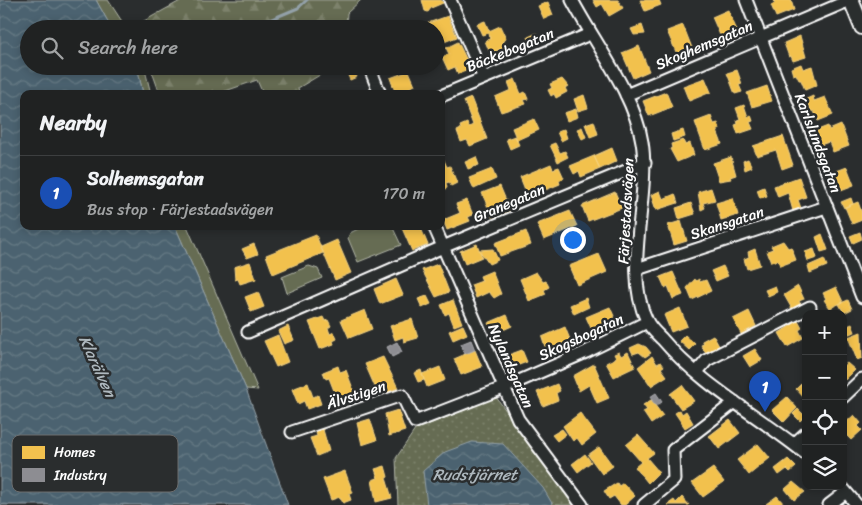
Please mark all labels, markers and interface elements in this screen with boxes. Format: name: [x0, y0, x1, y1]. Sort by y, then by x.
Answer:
street label: Skoghemsgatan: [651, 13, 757, 77]
search box: [20, 20, 445, 75]
street label: Bäckebogatan: [462, 21, 558, 79]
text: Search here: [78, 31, 178, 64]
icon: search: [38, 34, 66, 62]
street label: Karlslundsgatan: [787, 89, 849, 197]
text: Nearby: [40, 104, 106, 142]
street label: Färjestadsvägen: [610, 157, 642, 265]
text: Solhemsgatan: [87, 162, 204, 195]
street label: Granegatan: [469, 176, 549, 230]
text: 1: [53, 179, 59, 208]
text: 170 m: [382, 179, 425, 208]
text: Bus stop · Färjestadsvägen: [87, 195, 273, 224]
street label: Skansgatan: [687, 199, 767, 247]
your location: [560, 227, 586, 253]
street label: Skogsbogatan: [534, 306, 628, 368]
map controls: [802, 310, 847, 490]
button: +: [802, 310, 847, 355]
street label: Nylandsgatan: [481, 320, 541, 412]
water label: Klarälven: [71, 330, 126, 404]
button: −: [802, 355, 847, 400]
pin: 1: [749, 371, 781, 412]
street label: Älvstigen: [322, 373, 389, 417]
button: locate: [802, 400, 847, 445]
legend: [12, 435, 178, 492]
text: Homes: [54, 440, 96, 465]
button: layers: [802, 445, 847, 490]
water label: Rudstjärnet: [433, 460, 519, 489]
text: Industry: [53, 463, 108, 488]

